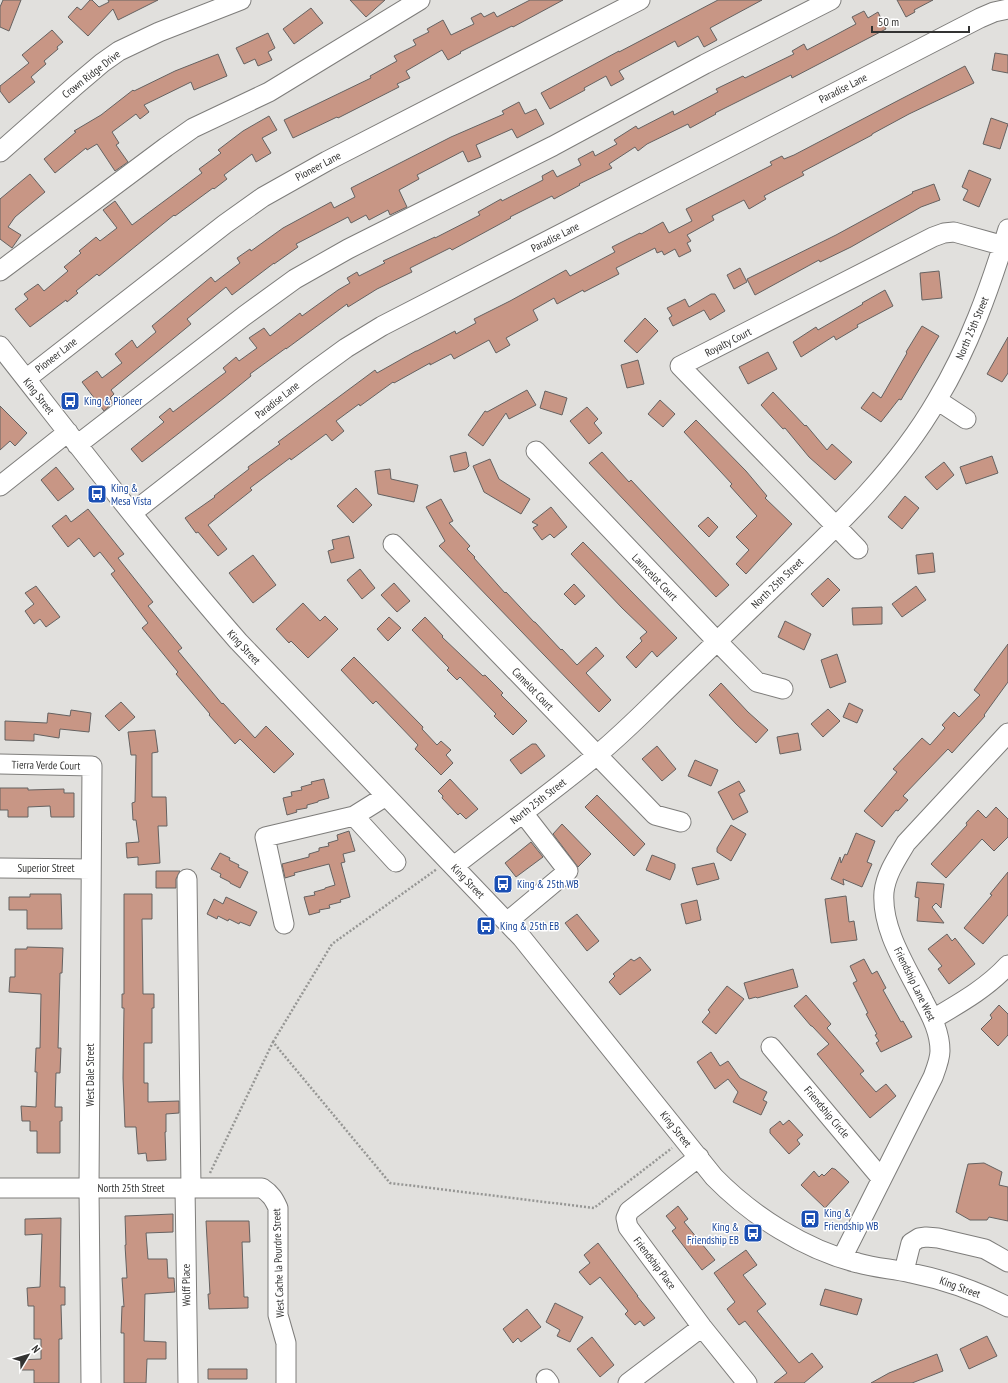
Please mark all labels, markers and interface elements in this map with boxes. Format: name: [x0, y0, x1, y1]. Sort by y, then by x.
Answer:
scale bar: [872, 8, 969, 34]
text: 50 m: [878, 14, 899, 29]
street label: Crown Ridge Drive: [59, 47, 123, 101]
street label: Paradise Lane: [816, 70, 870, 106]
street label: Pioneer Lane: [293, 148, 344, 184]
street label: Paradise Lane: [528, 219, 582, 255]
street label: North 25th Street: [952, 294, 992, 362]
street label: Royalty Court: [702, 324, 754, 360]
street label: Pioneer Lane: [32, 334, 80, 376]
street label: King Street: [20, 375, 58, 417]
street label: Paradise Lane: [252, 378, 302, 422]
bus stop icon: King & Pioneer: [59, 390, 81, 412]
place label: King & Pioneer: [84, 394, 142, 408]
place label: King & Mesa Vista: [111, 481, 151, 508]
bus stop icon: King & Mesa Vista: [86, 483, 108, 505]
street label: Launcelot Court: [629, 551, 681, 603]
street label: North 25th Street: [748, 555, 806, 611]
street label: King Street: [224, 627, 264, 667]
street label: Camelot Court: [509, 665, 557, 713]
street label: Tierra Verde Court: [12, 757, 80, 773]
street label: North 25th Street: [507, 775, 569, 827]
street label: Superior Street: [17, 861, 75, 875]
street label: King Street: [448, 861, 488, 901]
bus stop icon: King & 25th WB: [492, 873, 514, 895]
place label: King & 25th WB: [517, 877, 579, 891]
bus stop icon: King & 25th EB: [475, 915, 497, 937]
place label: King & 25th EB: [500, 919, 559, 933]
street label: Friendship Lane West: [891, 945, 939, 1023]
street label: West Dale Street: [83, 1044, 97, 1107]
street label: Friendship Circle: [801, 1083, 853, 1141]
street label: King Street: [657, 1108, 695, 1150]
street label: North 25th Street: [97, 1181, 165, 1195]
place label: King & Friendship WB: [824, 1206, 879, 1233]
street label: West Cache la Pourdre Street: [269, 1208, 287, 1318]
bus stop icon: King & Friendship WB: [799, 1208, 821, 1230]
place label: King & Friendship EB: [687, 1220, 739, 1247]
bus stop icon: King & Friendship EB: [742, 1222, 764, 1244]
street label: Friendship Place: [631, 1234, 680, 1292]
street label: Wolff Place: [179, 1263, 193, 1306]
street label: King Street: [938, 1273, 982, 1301]
north arrow: [8, 1335, 48, 1375]
text: N: [29, 1342, 43, 1356]

